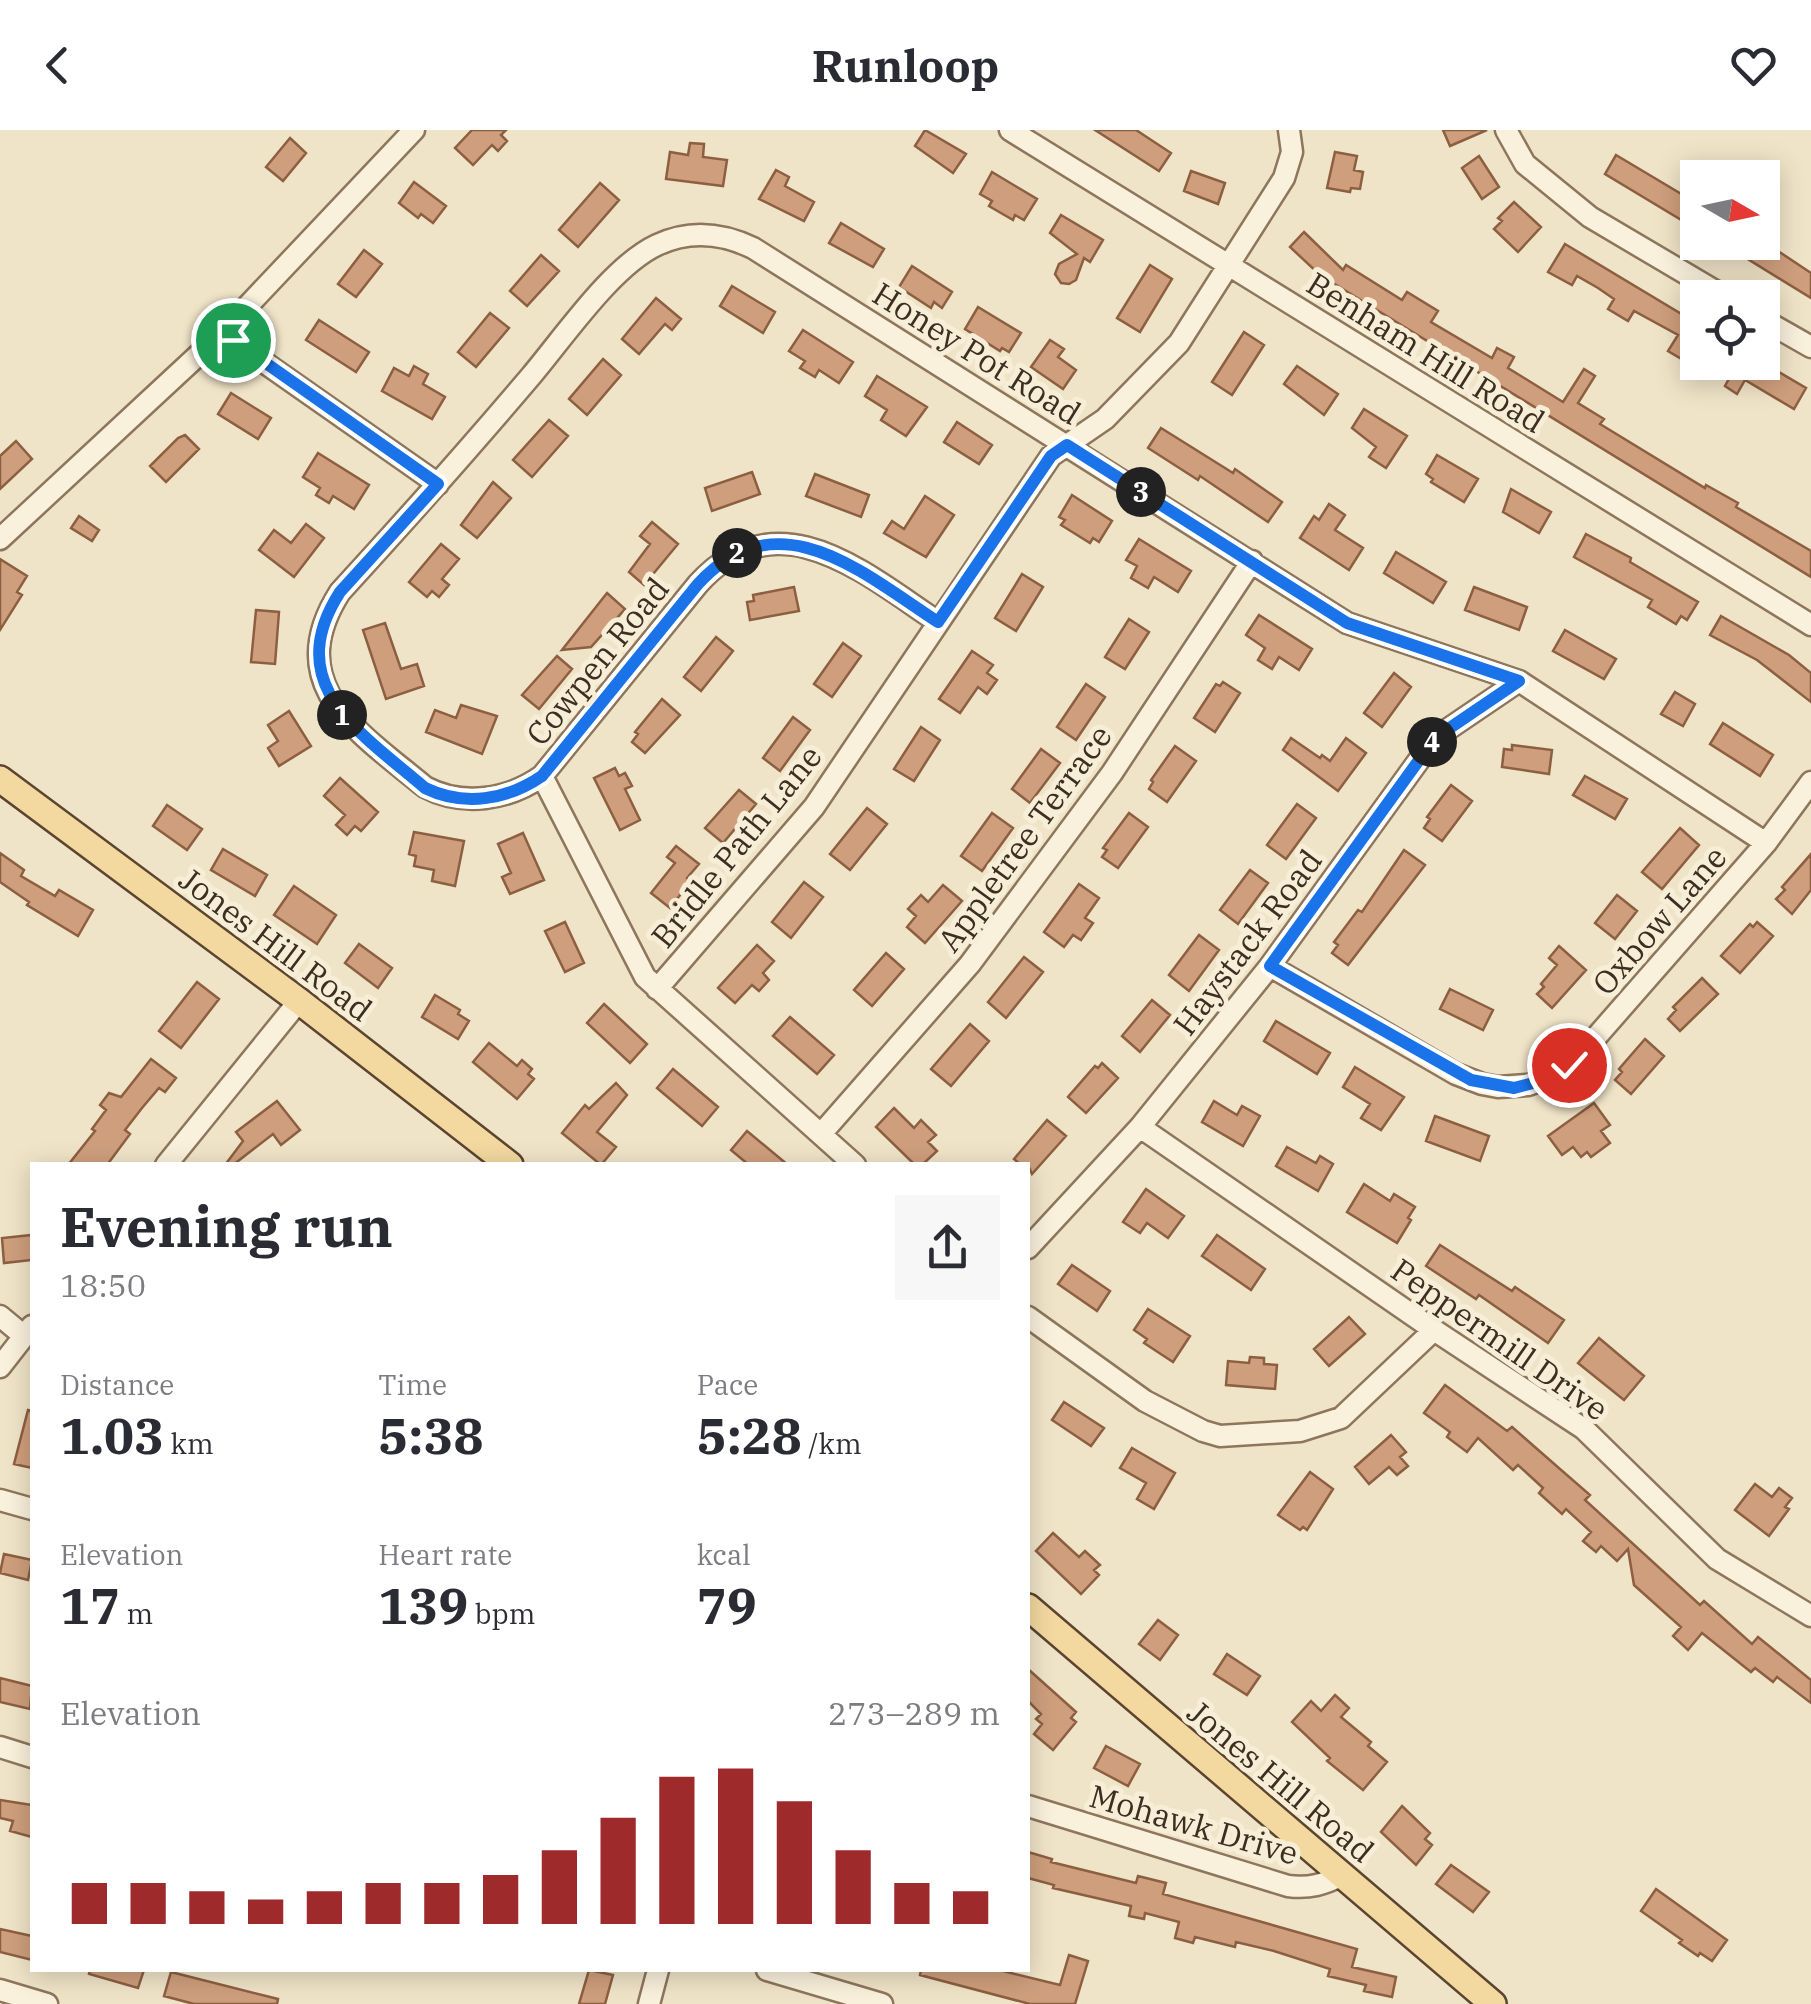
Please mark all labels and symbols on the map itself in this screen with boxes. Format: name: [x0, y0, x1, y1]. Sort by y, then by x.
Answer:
north arrow: [1680, 160, 1780, 260]
street label: Benham Hill Road: [1299, 262, 1553, 442]
street label: Honey Pot Road: [865, 272, 1089, 434]
pin: [191, 298, 276, 383]
pin: 3: [1116, 467, 1166, 517]
pin: 2: [712, 528, 762, 578]
street label: Cowpen Road: [516, 568, 678, 754]
pin: 1: [317, 690, 367, 740]
street label: Appletree Terrace: [927, 716, 1121, 960]
pin: 4: [1407, 717, 1457, 767]
street label: Bridle Path Lane: [641, 736, 831, 956]
street label: Oxbow Lane: [1583, 837, 1735, 1003]
street label: Haystack Road: [1163, 841, 1331, 1043]
street label: Jones Hill Road: [171, 858, 381, 1030]
pin: [1527, 1023, 1612, 1108]
street label: Peppermill Drive: [1383, 1249, 1617, 1429]
street label: Jones Hill Road: [1179, 1691, 1383, 1871]
street label: Mohawk Drive: [1085, 1774, 1303, 1874]

